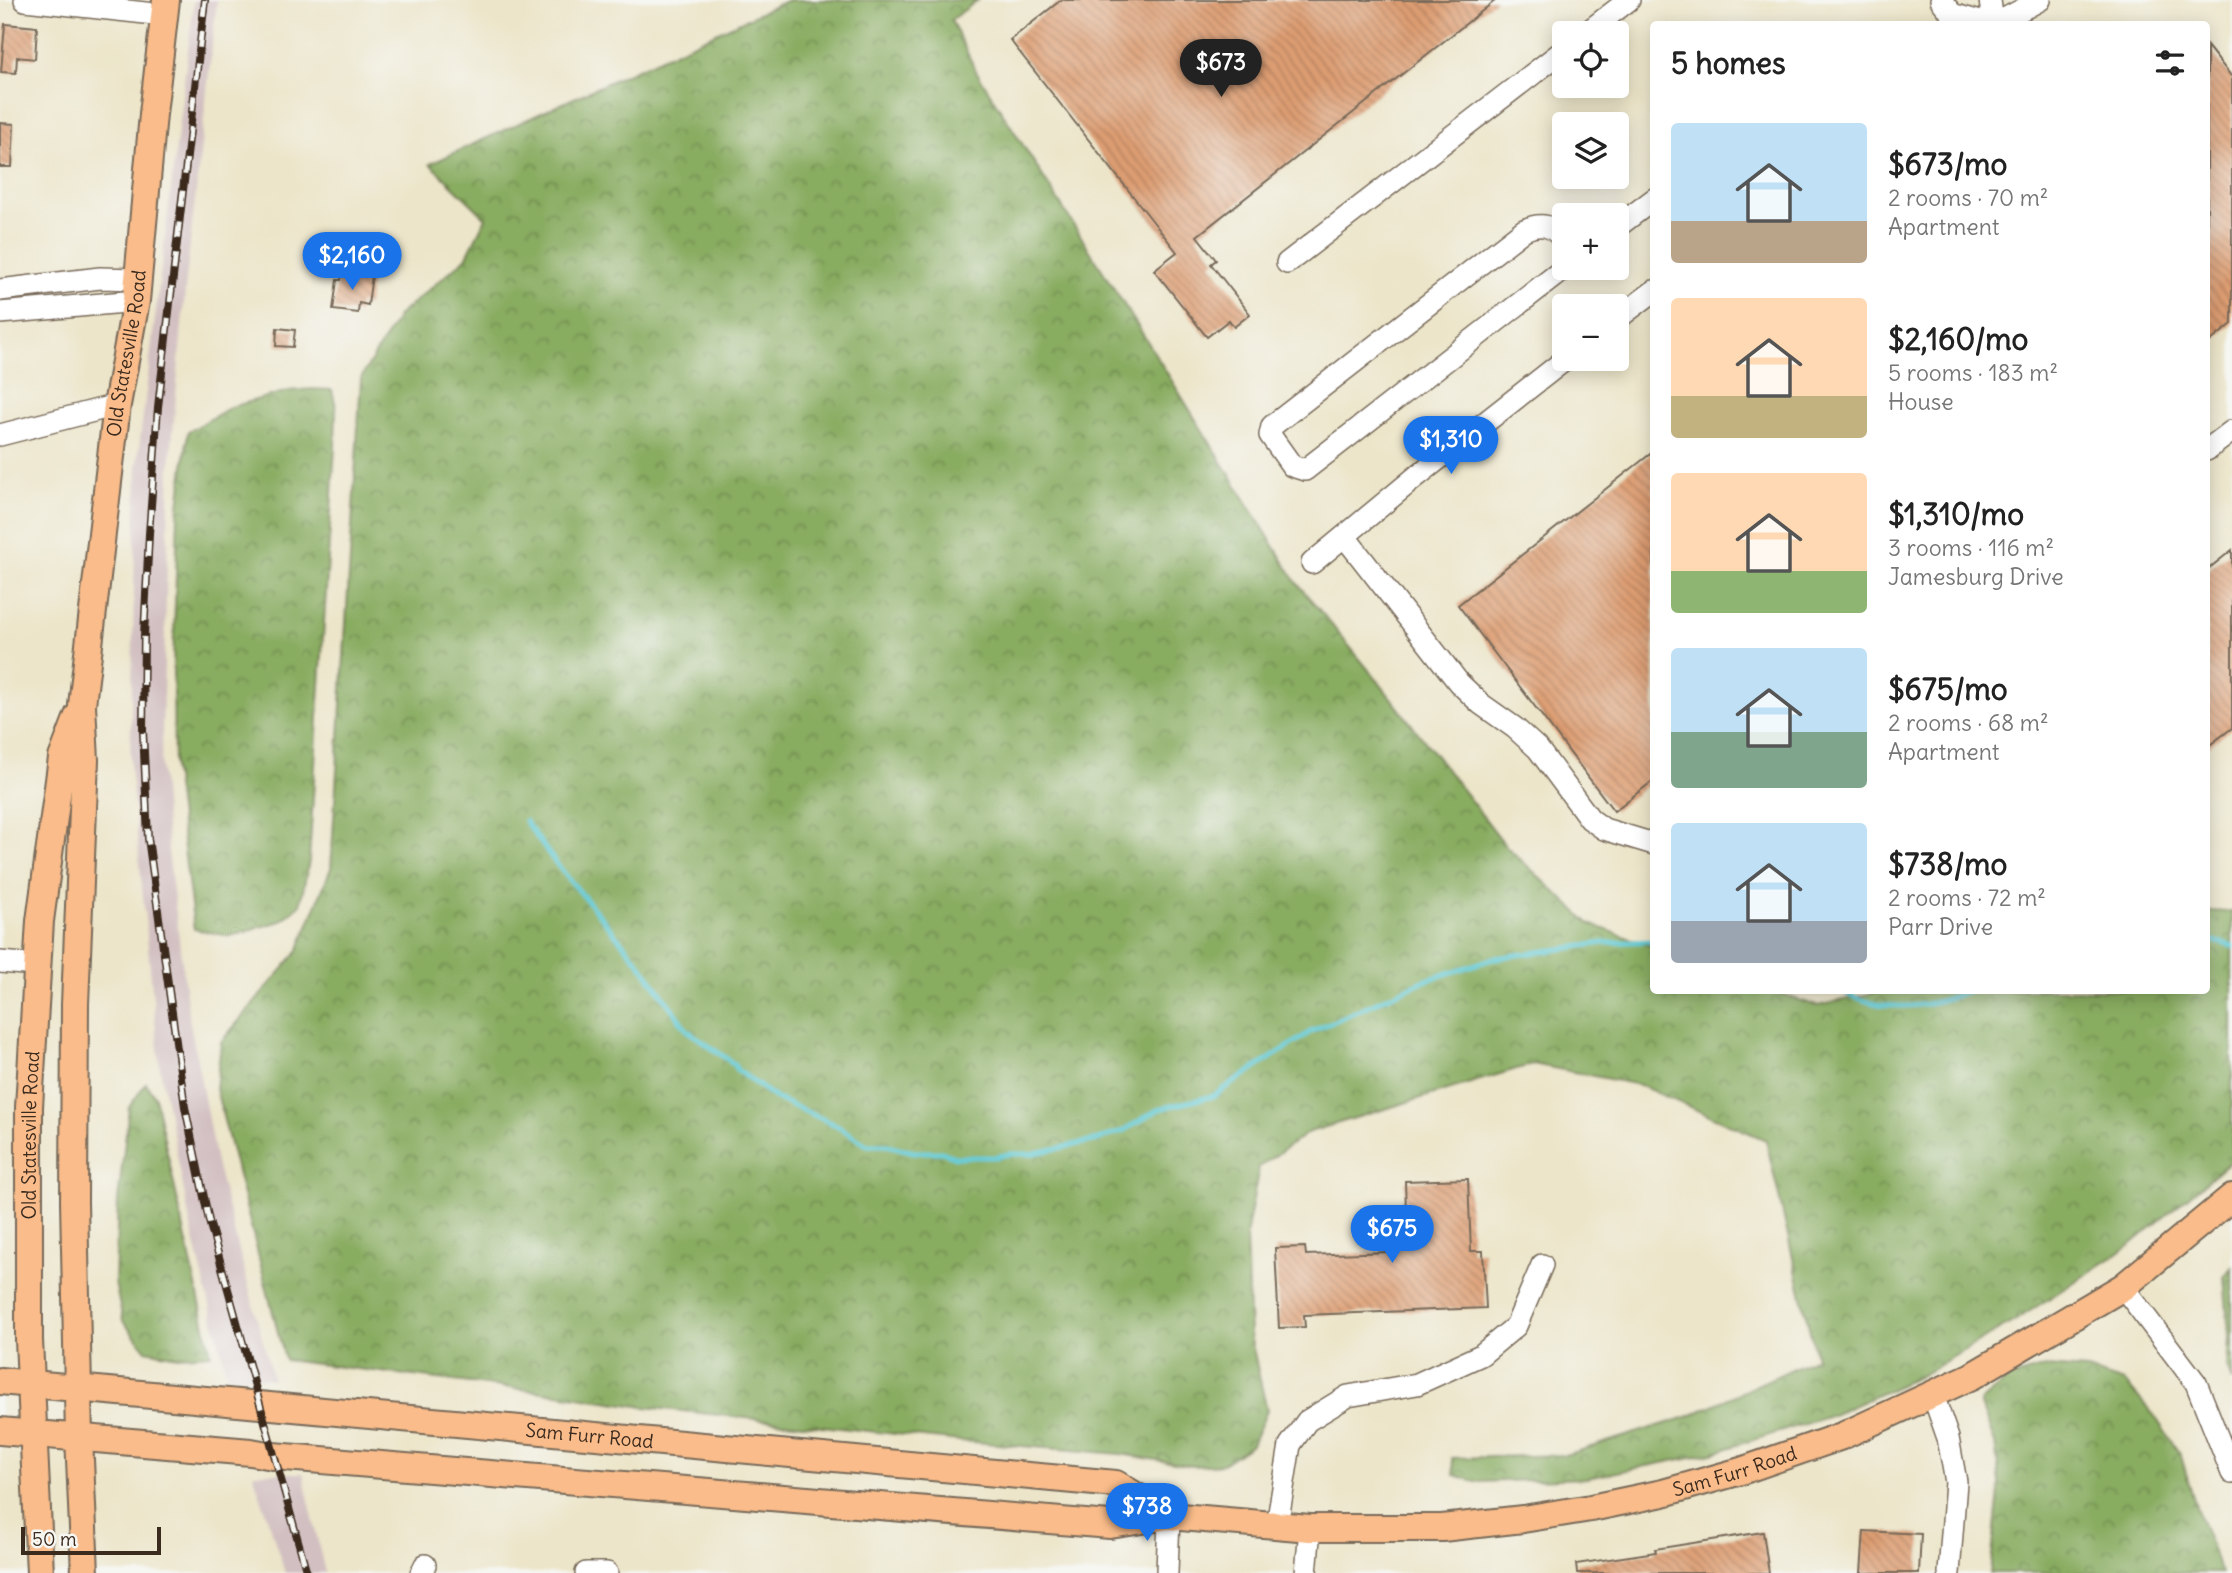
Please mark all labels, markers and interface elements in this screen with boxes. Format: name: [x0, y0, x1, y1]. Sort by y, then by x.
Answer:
map controls: [1552, 21, 1629, 371]
button: locate: [1552, 21, 1629, 98]
pin: $673: [1180, 40, 1262, 99]
text: 5 homes: [1671, 44, 1786, 82]
icon: filters: [2151, 44, 2189, 82]
text: $673: [1196, 47, 1246, 76]
button: layers: [1552, 112, 1629, 189]
text: $673/mo: [1888, 145, 2007, 183]
icon: home: [1727, 151, 1811, 235]
text: 2 rooms · 70 m²: [1888, 183, 2048, 212]
button: +: [1552, 203, 1629, 280]
text: Apartment: [1888, 212, 2000, 241]
pin: $2,160: [295, 232, 409, 292]
text: $2,160: [319, 240, 385, 269]
street label: Old Statesville Road: [101, 269, 151, 438]
button: −: [1552, 294, 1629, 371]
text: $2,160/mo: [1888, 320, 2028, 358]
icon: home: [1727, 326, 1811, 410]
text: 5 rooms · 183 m²: [1888, 358, 2058, 387]
text: House: [1888, 387, 1954, 416]
pin: $1,310: [1394, 416, 1508, 476]
text: $1,310: [1419, 424, 1483, 453]
text: $1,310/mo: [1888, 495, 2024, 533]
icon: home: [1727, 501, 1811, 585]
text: 3 rooms · 116 m²: [1888, 533, 2054, 562]
text: Jamesburg Drive: [1888, 562, 2064, 591]
text: $675/mo: [1888, 670, 2008, 708]
icon: home: [1727, 676, 1811, 760]
text: 2 rooms · 68 m²: [1888, 708, 2049, 737]
text: Apartment: [1888, 737, 2000, 766]
text: $738/mo: [1888, 845, 2007, 883]
icon: home: [1727, 851, 1811, 935]
text: 2 rooms · 72 m²: [1888, 883, 2046, 912]
text: Parr Drive: [1888, 912, 1993, 941]
street label: Old Statesville Road: [17, 1050, 44, 1220]
pin: $675: [1351, 1206, 1433, 1265]
text: $675: [1367, 1213, 1417, 1242]
street label: Sam Furr Road: [524, 1418, 655, 1453]
street label: Sam Furr Road: [1670, 1441, 1800, 1502]
pin: $738: [1106, 1484, 1188, 1543]
text: $738: [1122, 1491, 1172, 1520]
scale bar: [21, 1524, 161, 1556]
text: 50 m: [32, 1527, 77, 1551]

